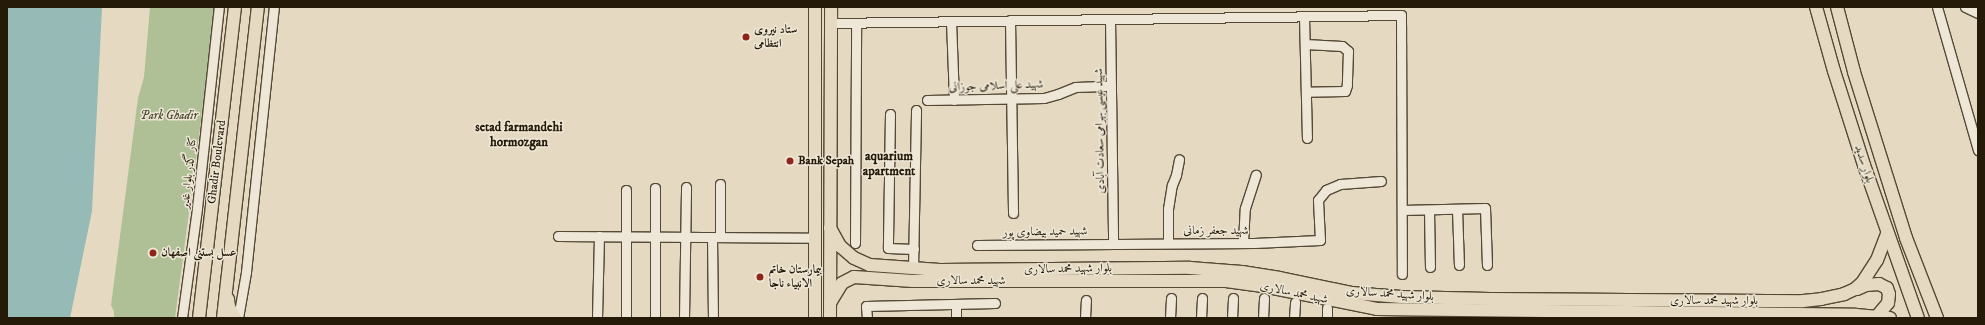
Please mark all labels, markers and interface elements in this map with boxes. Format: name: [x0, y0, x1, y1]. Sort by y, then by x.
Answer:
place label: ستاد نیروی انتظامی: [754, 23, 797, 51]
marker: ستاد نیروی انتظامی: [741, 32, 751, 42]
street label: شهید عیسی بهرامی سعادت آبادی: [1092, 68, 1108, 194]
street label: شهید علی اسلامی جوزانی: [948, 77, 1044, 95]
park label: Park Ghadir: [140, 109, 198, 123]
street label: Ghadir Boulevard: [205, 119, 229, 205]
district label: setad farmandehi hormozgan: [475, 120, 563, 151]
street label: کنار گذر بلوار غدیر: [178, 136, 200, 210]
street label: بلوار سدید: [1851, 143, 1877, 185]
district label: aquarium apartment: [863, 149, 915, 180]
place label: Bank Sepah: [798, 154, 854, 168]
marker: Bank Sepah: [785, 156, 795, 166]
street label: شهید حمید بیضاوی پور: [1002, 224, 1088, 240]
street label: شهید جعفر زمانی: [1183, 224, 1249, 238]
place label: عسل بستنی اصفهان: [161, 246, 236, 260]
marker: عسل بستنی اصفهان: [148, 248, 158, 258]
street label: بلوار شهید محمد سالاری: [1024, 261, 1112, 277]
place label: بیمارستان خاتم الانبیاء ناجا: [769, 263, 822, 291]
marker: بیمارستان خاتم الانبیاء ناجا: [754, 271, 766, 283]
street label: شهید محمد سالاری: [936, 274, 1006, 288]
street label: شهید محمد سالاری: [1259, 279, 1329, 307]
street label: بلوار شهید محمد سالاری: [1346, 284, 1434, 304]
street label: بلوار شهید محمد سالاری: [1670, 294, 1758, 308]

